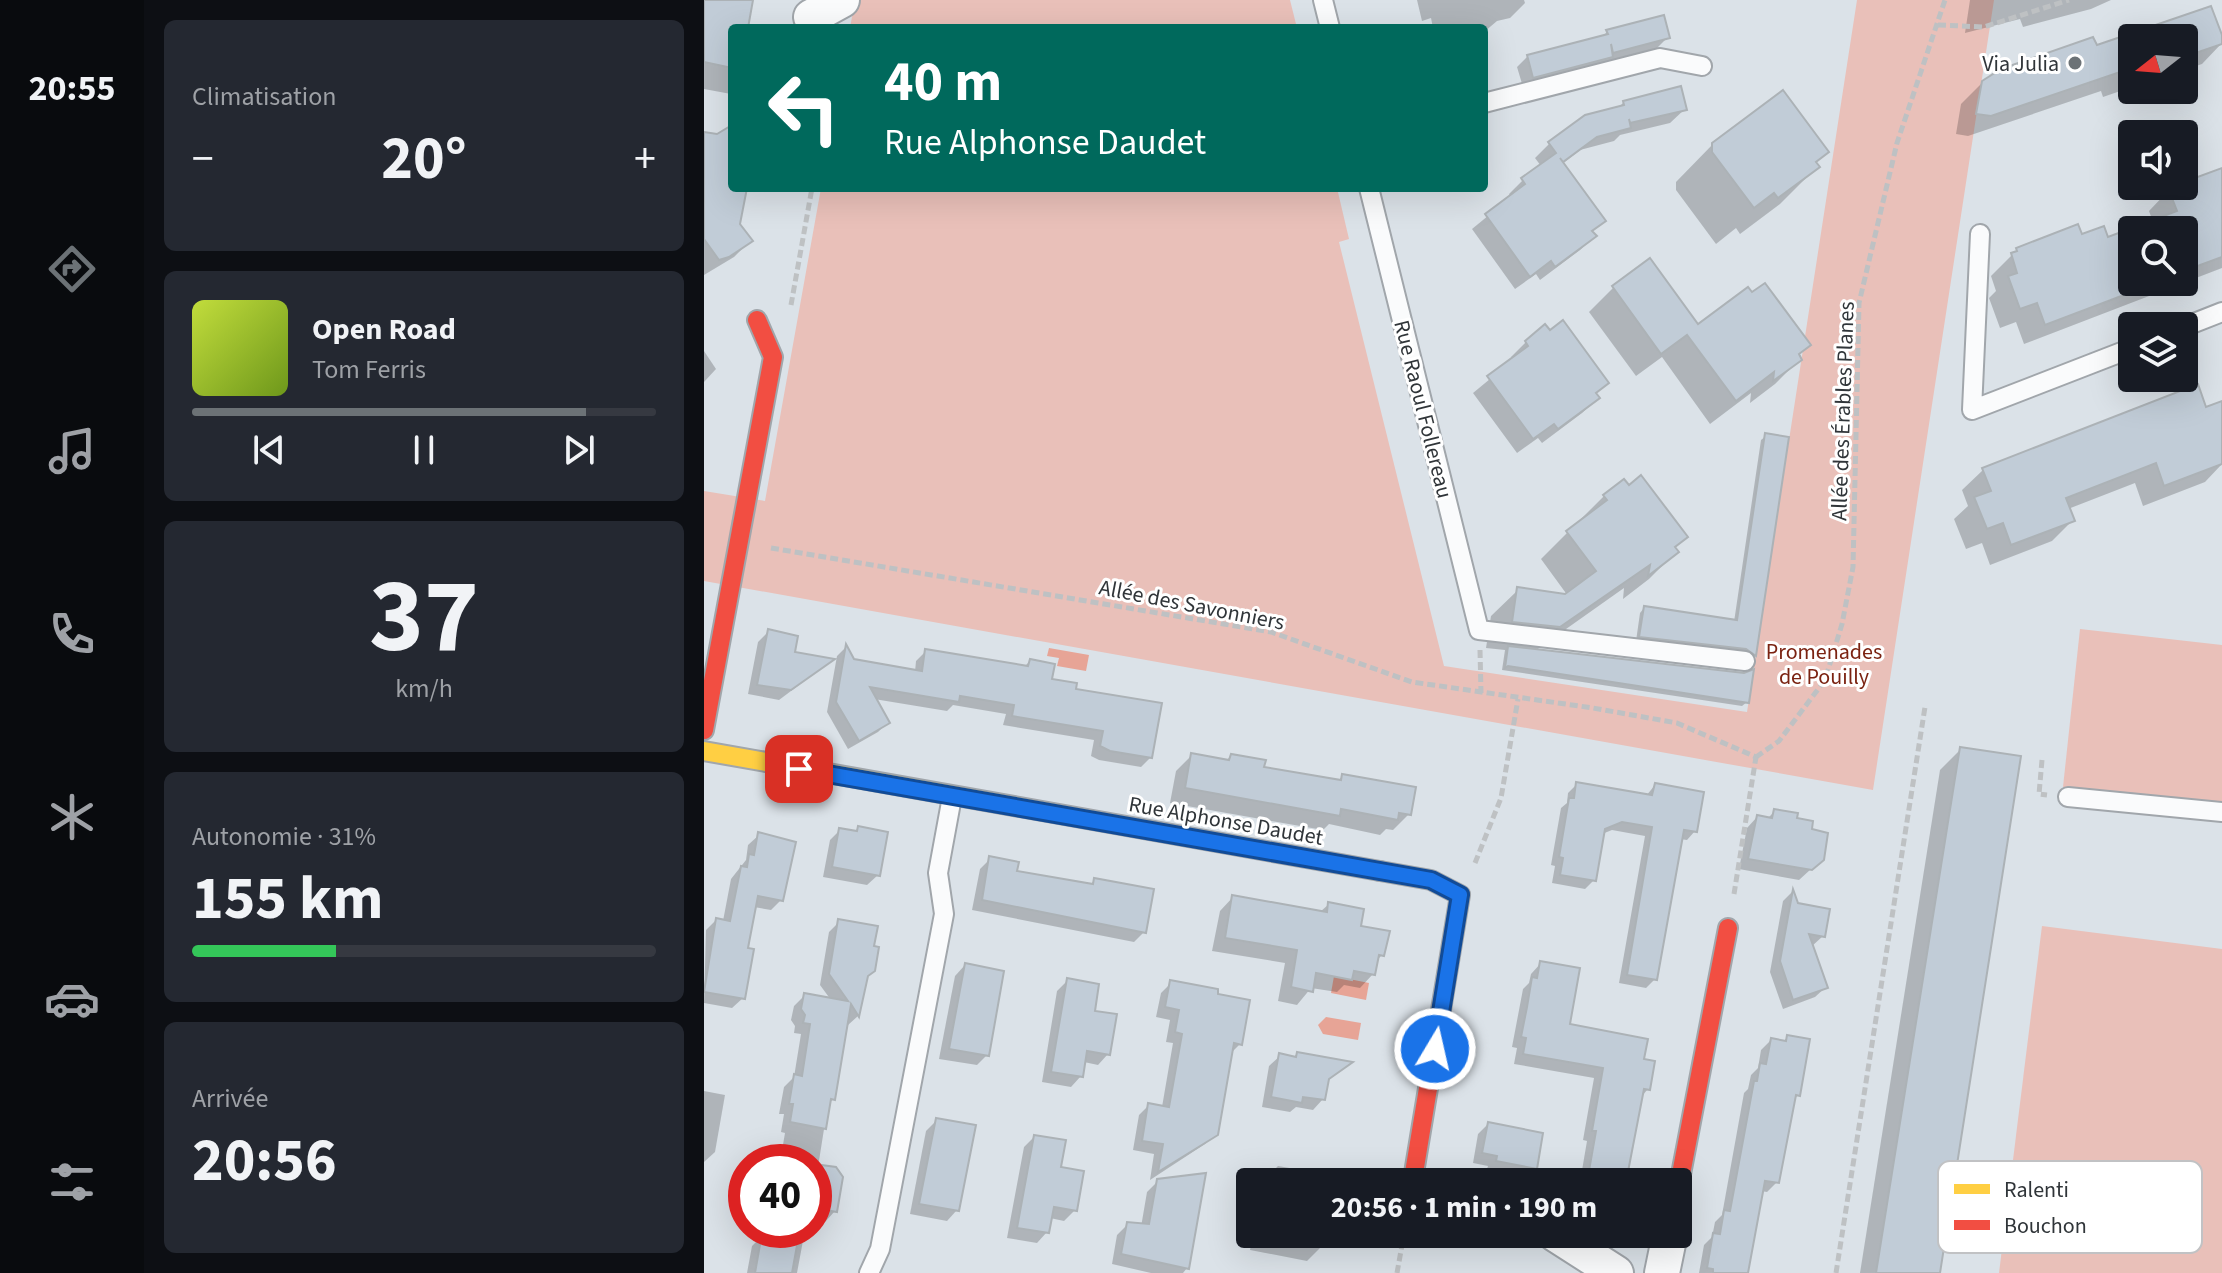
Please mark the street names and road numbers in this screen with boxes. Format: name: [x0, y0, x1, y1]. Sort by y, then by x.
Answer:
street label: Allée des Érables Planes: [1823, 301, 1863, 521]
street label: Rue Raoul Follereau: [1385, 317, 1461, 502]
street label: Allée des Savonniers: [1096, 571, 1287, 639]
street label: Rue Alphonse Daudet: [1126, 788, 1326, 854]

